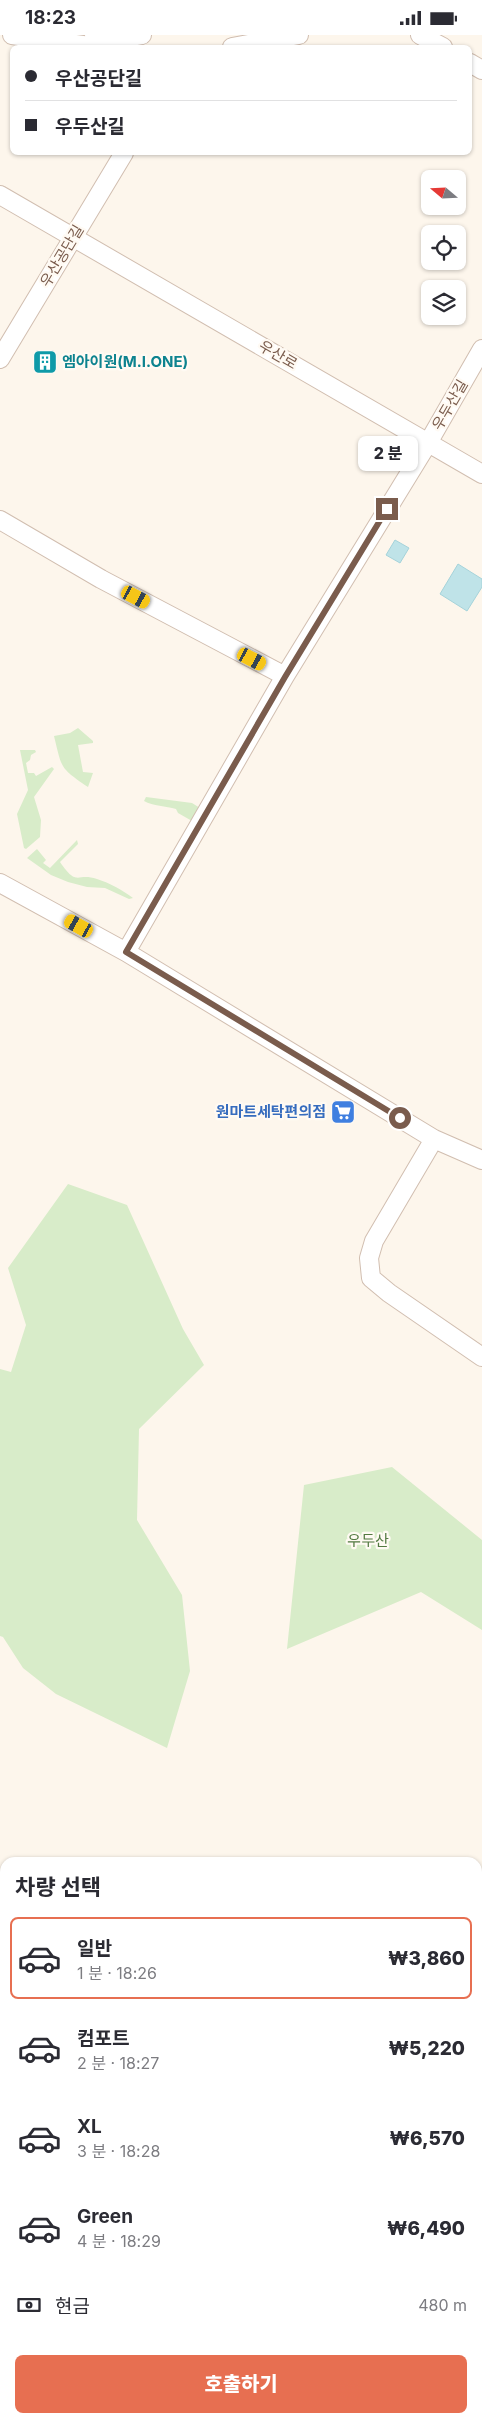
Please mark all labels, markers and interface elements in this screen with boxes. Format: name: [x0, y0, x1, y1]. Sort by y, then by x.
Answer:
text: 18:23: [25, 6, 76, 29]
text: 우산공단길: [55, 67, 142, 90]
text: 우두산길: [55, 115, 125, 138]
north arrow: [421, 170, 466, 215]
map controls: [421, 170, 466, 325]
street label: 우산공단길: [36, 221, 87, 290]
button: locate: [421, 225, 466, 270]
button: layers: [421, 280, 466, 325]
street label: 우산로: [256, 336, 301, 373]
building icon: 엠아이원(M.I.ONE): [32, 349, 58, 375]
place label: 엠아이원(M.I.ONE): [62, 352, 188, 371]
street label: 우두산길: [428, 376, 472, 433]
callout: 2 분: [357, 437, 417, 471]
text: 2 분: [374, 443, 402, 463]
route end: [376, 498, 398, 520]
car: [119, 583, 152, 611]
car: [235, 645, 268, 673]
car: [62, 912, 95, 940]
supermarket icon: 원마트세탁편의점: [330, 1099, 356, 1125]
place label: 원마트세탁편의점: [216, 1102, 326, 1121]
route start: [389, 1107, 411, 1129]
park label: 우두산: [347, 1531, 389, 1550]
text: 차량 선택: [15, 1874, 101, 1900]
icon: car: [17, 1936, 62, 1981]
text: 일반: [77, 1937, 112, 1960]
text: ₩3,860: [388, 1947, 465, 1970]
text: 1 분 · 18:26: [77, 1963, 157, 1983]
icon: car: [17, 2026, 62, 2071]
text: 컴포트: [77, 2027, 129, 2050]
text: ₩5,220: [389, 2037, 465, 2060]
text: 2 분 · 18:27: [77, 2053, 159, 2073]
text: XL: [77, 2115, 102, 2138]
icon: car: [17, 2116, 62, 2161]
text: ₩6,570: [390, 2127, 465, 2150]
text: 3 분 · 18:28: [77, 2141, 160, 2161]
text: Green: [77, 2205, 133, 2228]
icon: car: [17, 2206, 62, 2251]
text: ₩6,490: [387, 2217, 465, 2240]
text: 4 분 · 18:29: [77, 2231, 161, 2251]
icon: cash: [15, 2291, 43, 2319]
text: 현금: [55, 2295, 90, 2318]
text: 480 m: [418, 2295, 467, 2315]
button: 호출하기: [15, 2355, 467, 2413]

